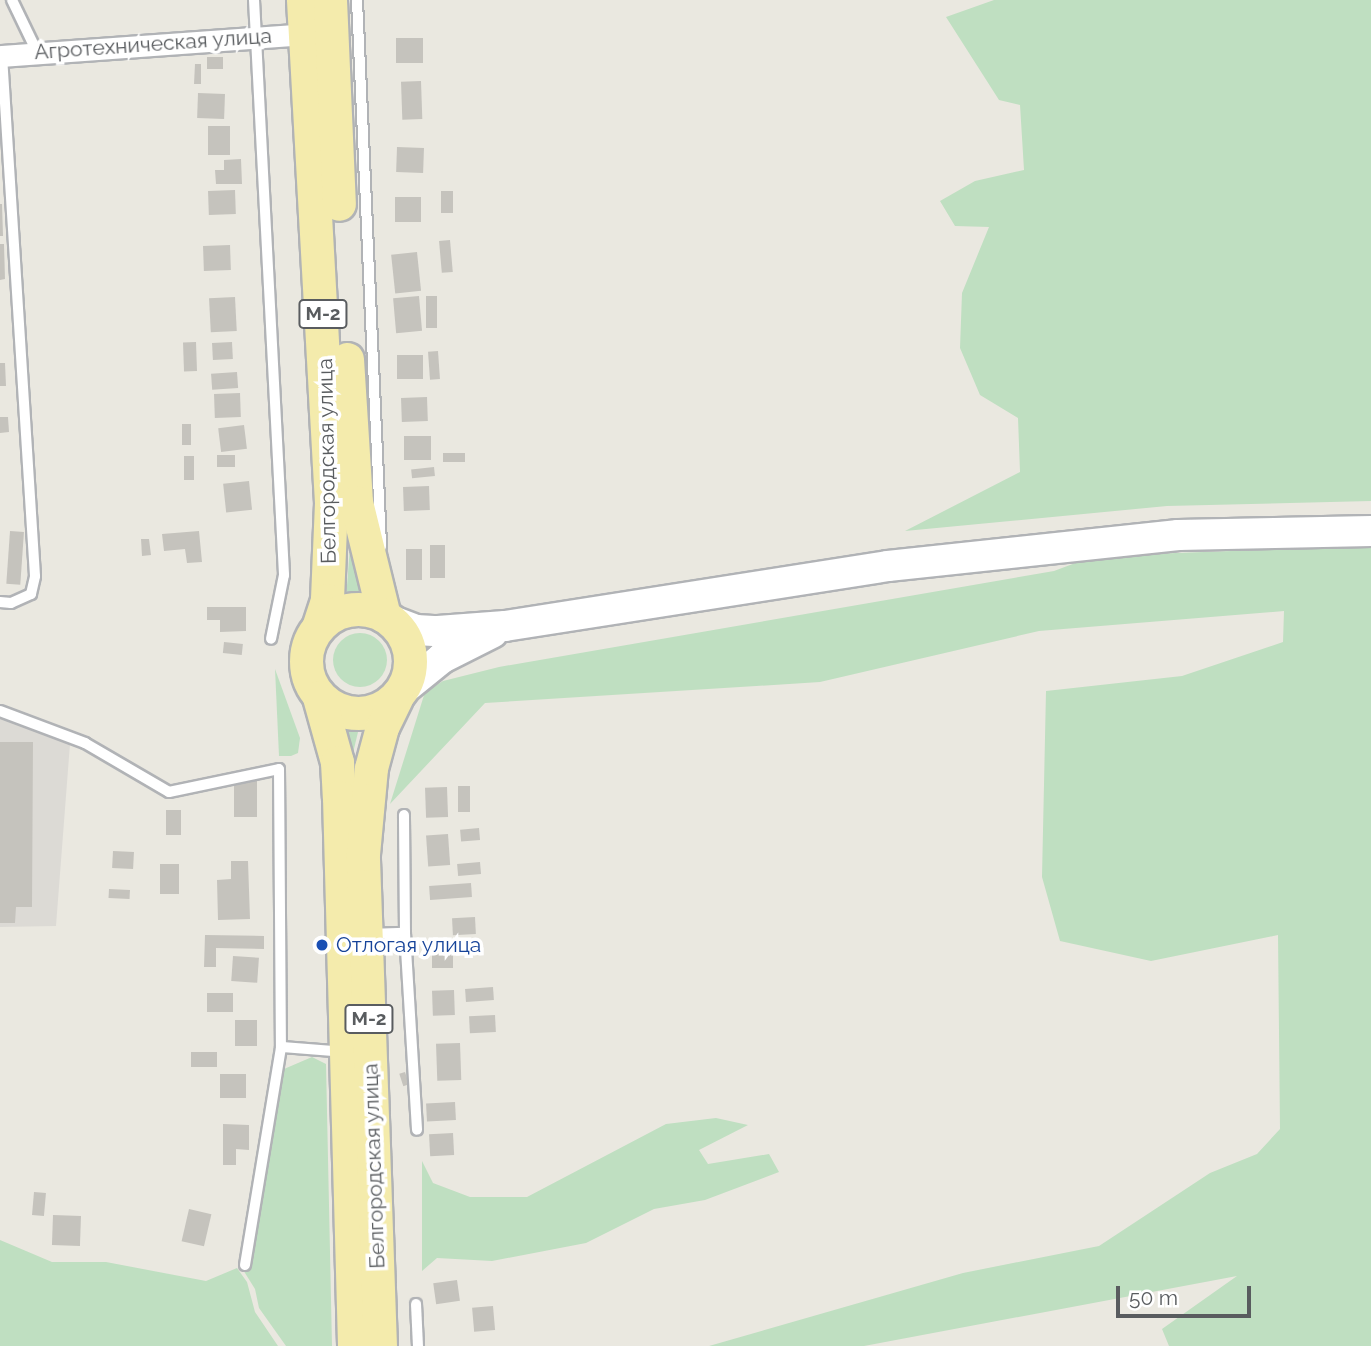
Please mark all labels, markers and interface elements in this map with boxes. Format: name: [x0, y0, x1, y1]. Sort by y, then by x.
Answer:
street label: Агротехническая улица: [33, 23, 273, 65]
road number: М-2: [297, 298, 349, 330]
street label: Белгородская улица: [313, 358, 341, 564]
place label: Отлогая улица: [336, 932, 482, 958]
marker: Отлогая улица: [314, 937, 330, 953]
road number: М-2: [343, 1004, 395, 1035]
street label: Белгородская улица: [358, 1063, 390, 1269]
scale bar: [1119, 1272, 1254, 1316]
text: 50 m: [1129, 1285, 1178, 1310]

